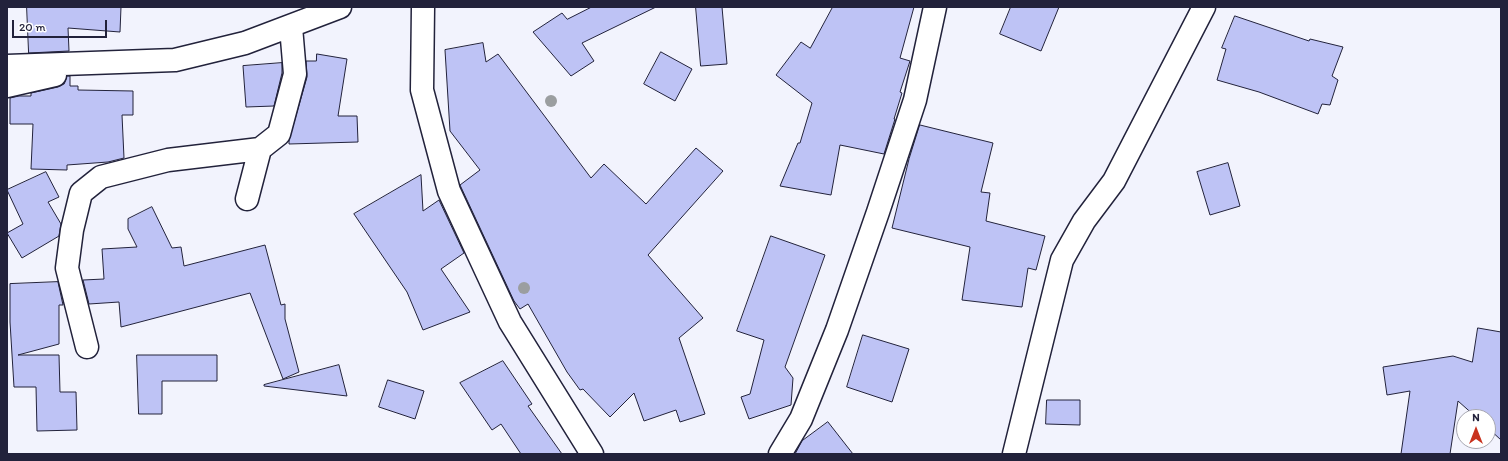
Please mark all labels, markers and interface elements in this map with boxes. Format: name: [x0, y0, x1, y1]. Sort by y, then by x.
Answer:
scale bar: [14, 12, 109, 38]
text: 20 m: [19, 20, 46, 34]
north arrow: [1456, 409, 1496, 449]
text: N: [1472, 411, 1480, 424]

